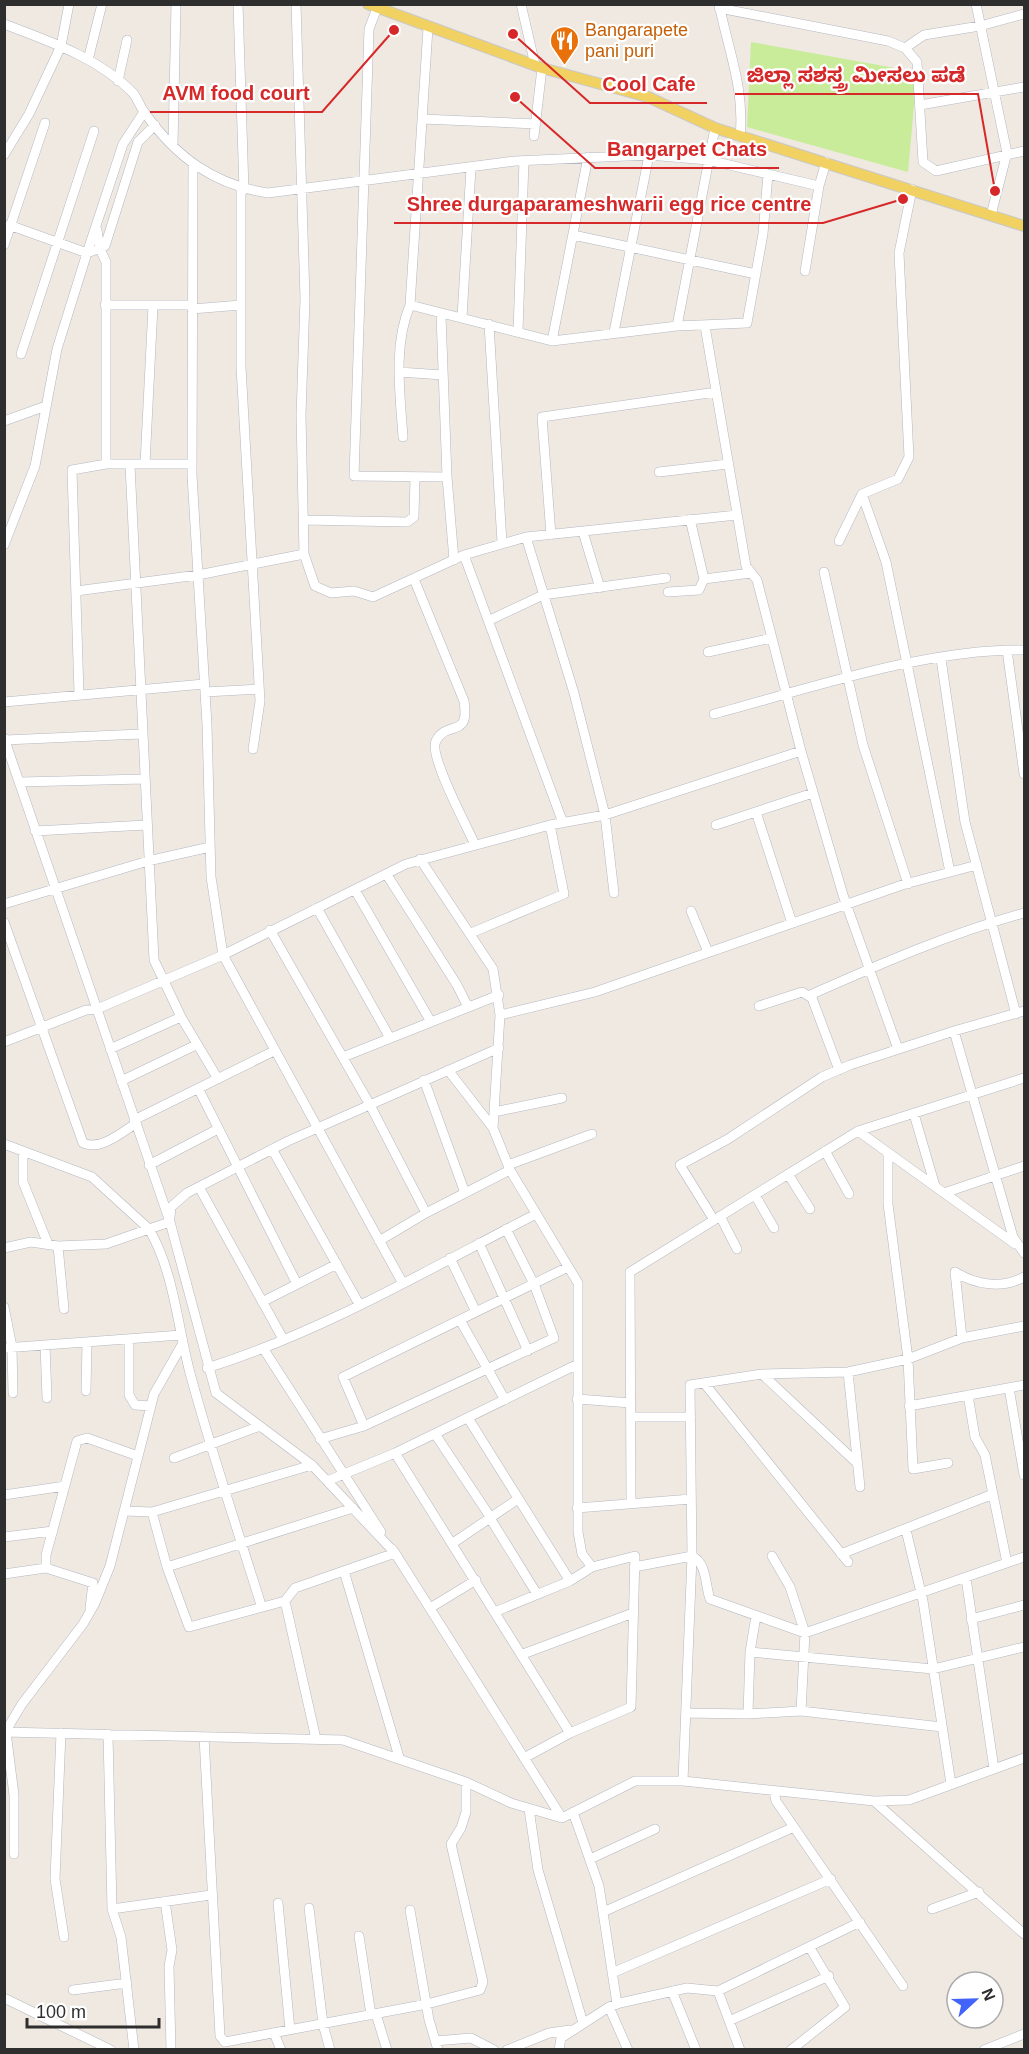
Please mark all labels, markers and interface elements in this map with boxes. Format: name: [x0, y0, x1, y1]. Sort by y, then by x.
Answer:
place label: Bangarapete pani puri: [585, 20, 688, 61]
restaurant icon: Bangarapete pani puri: [548, 24, 580, 66]
callout: ಜಿಲ್ಲಾ ಸಶಸ್ತ್ರ ಮೀಸಲು ಪಡೆ: [735, 56, 978, 94]
text: ಜಿಲ್ಲಾ ಸಶಸ್ತ್ರ ಮೀಸಲು ಪಡೆ: [747, 64, 965, 92]
callout: Cool Cafe: [590, 65, 707, 103]
text: Cool Cafe: [602, 73, 696, 95]
callout: AVM food court: [150, 74, 322, 112]
text: AVM food court: [162, 82, 310, 104]
callout: Bangarpet Chats: [595, 130, 779, 168]
text: Bangarpet Chats: [607, 138, 767, 160]
callout: Shree durgaparameshwarii egg rice centre: [394, 185, 823, 223]
text: Shree durgaparameshwarii egg rice centre: [407, 193, 811, 215]
north arrow: [945, 1970, 1005, 2030]
text: N: [978, 1986, 998, 2003]
scale bar: [27, 1991, 159, 2029]
text: 100 m: [36, 2002, 86, 2022]

